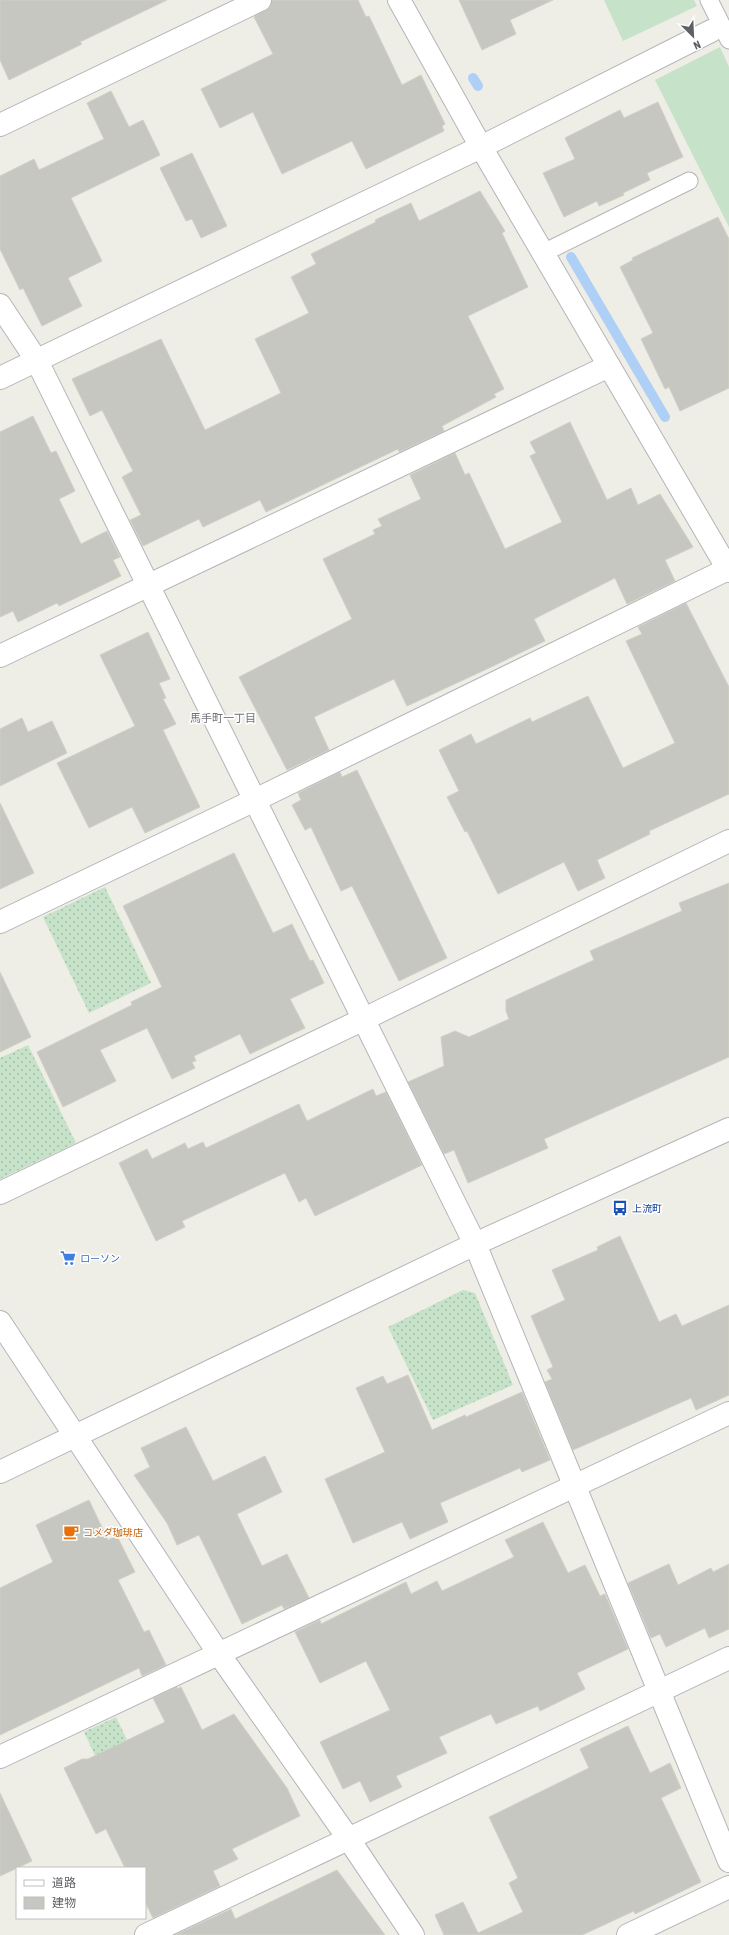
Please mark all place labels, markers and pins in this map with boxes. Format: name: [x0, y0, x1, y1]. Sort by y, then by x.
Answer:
bus stop icon: 上流町: [611, 1199, 629, 1217]
place label: 上流町: [632, 1203, 662, 1214]
supermarket icon: ローソン: [59, 1249, 77, 1267]
place label: ローソン: [80, 1253, 120, 1264]
cafe icon: コメダ珈琲店: [62, 1523, 80, 1541]
place label: コメダ珈琲店: [83, 1527, 143, 1538]

